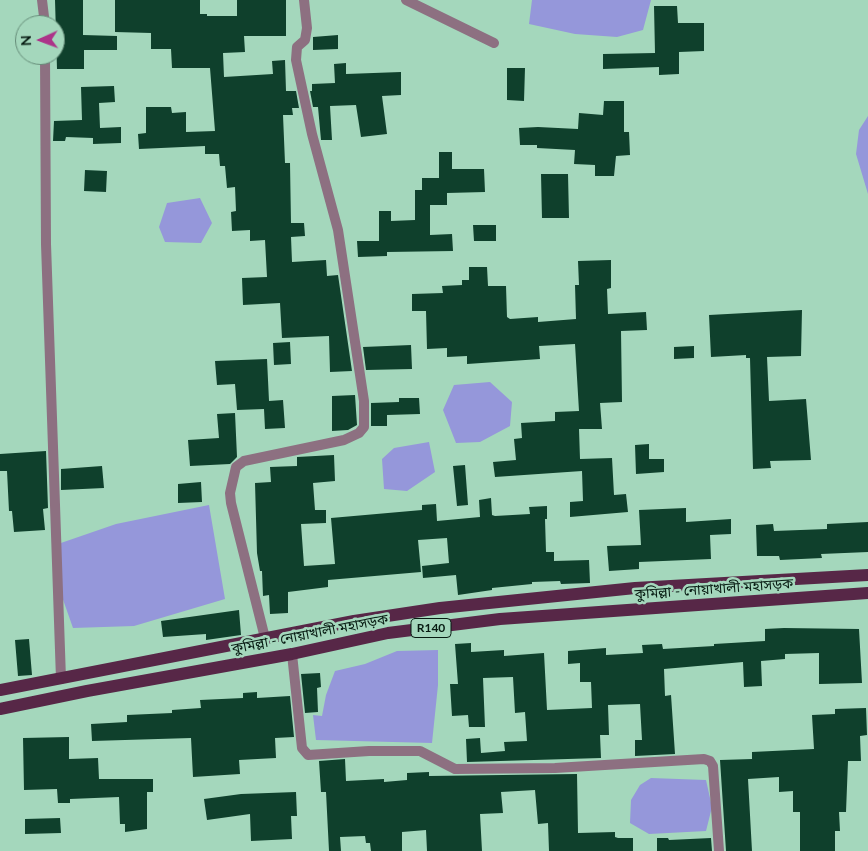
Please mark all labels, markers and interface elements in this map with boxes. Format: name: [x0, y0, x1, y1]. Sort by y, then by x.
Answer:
north arrow: [15, 15, 65, 65]
text: N: [17, 35, 34, 46]
street label: কুমিল্লা - নোয়াখালী মহাসড়ক: [634, 575, 794, 603]
street label: কুমিল্লা - নোয়াখালী মহাসড়ক: [230, 611, 390, 657]
road number: R140: [411, 618, 451, 638]

